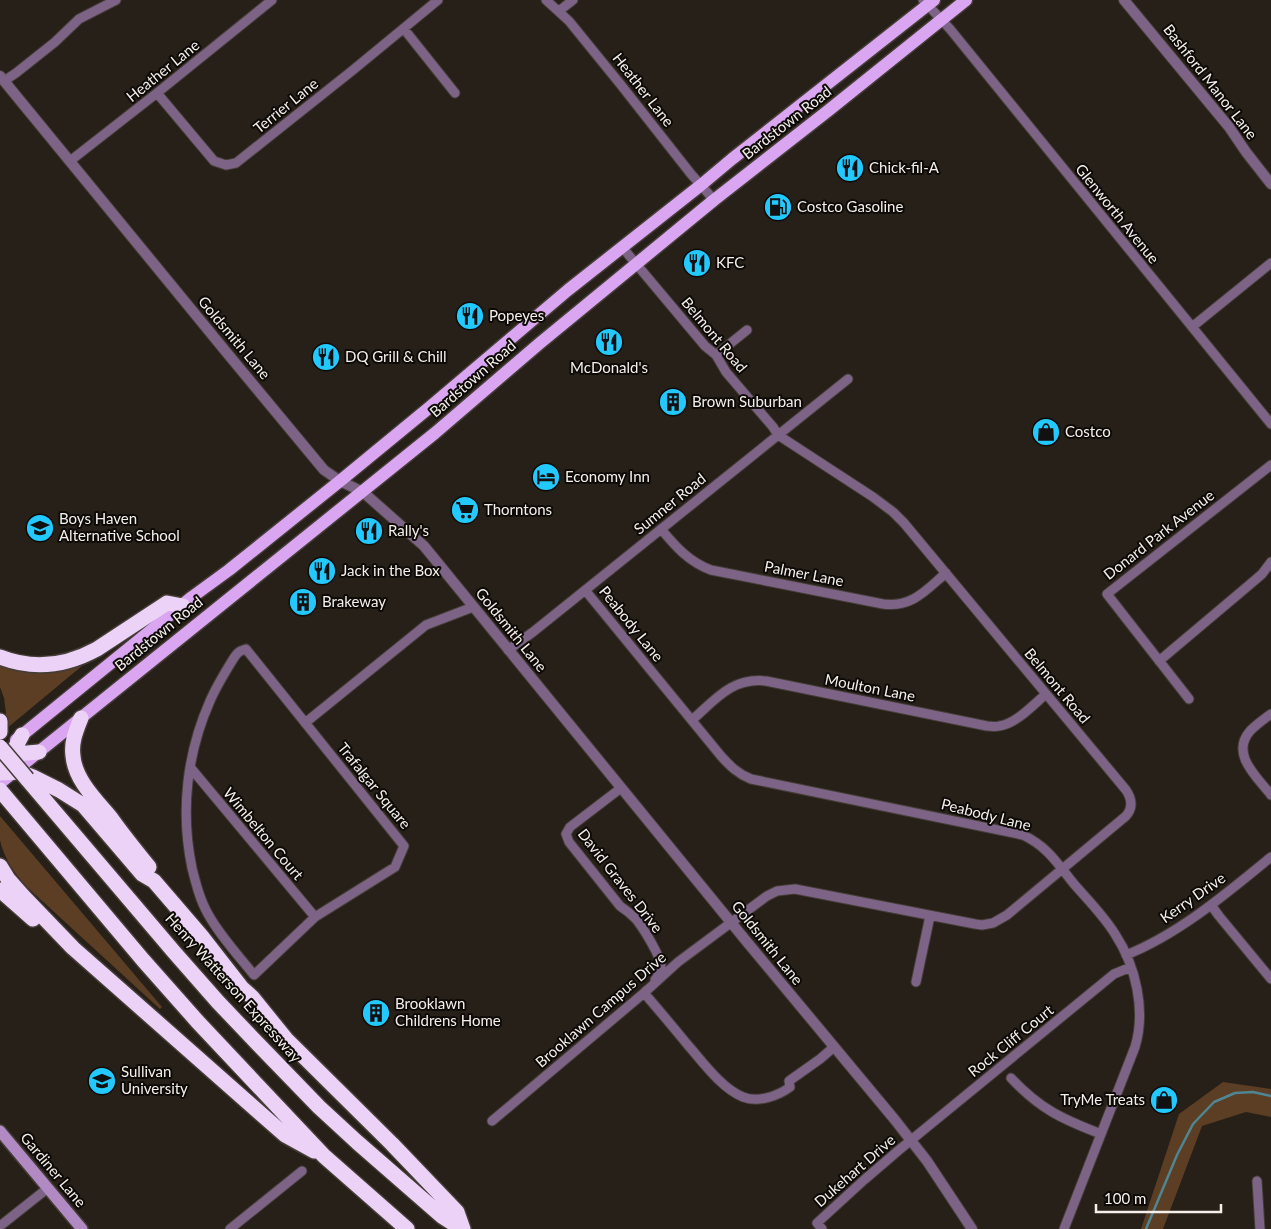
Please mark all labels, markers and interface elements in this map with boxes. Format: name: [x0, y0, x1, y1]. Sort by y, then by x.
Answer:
street label: Bashford Manor Lane: [1160, 20, 1261, 143]
street label: Heather Lane: [122, 35, 203, 105]
street label: Heather Lane: [609, 49, 678, 130]
street label: Terrier Lane: [249, 74, 321, 137]
street label: Bardstown Road: [738, 82, 835, 163]
restaurant icon: Chick-fil-A: [835, 153, 865, 183]
place label: Chick-fil-A: [869, 158, 940, 176]
street label: Glenworth Avenue: [1072, 160, 1164, 267]
fuel station icon: Costco Gasoline: [763, 192, 793, 222]
place label: Costco Gasoline: [797, 197, 903, 215]
restaurant icon: KFC: [682, 248, 712, 278]
place label: KFC: [716, 253, 744, 271]
street label: Goldsmith Lane: [195, 292, 275, 383]
street label: Belmont Road: [678, 293, 751, 376]
restaurant icon: Popeyes: [455, 301, 485, 331]
place label: Popeyes: [489, 306, 544, 324]
restaurant icon: McDonald's: [594, 327, 624, 357]
street label: Bardstown Road: [426, 336, 519, 420]
restaurant icon: DQ Grill & Chill: [311, 342, 341, 372]
place label: DQ Grill & Chill: [345, 347, 447, 365]
place label: McDonald's: [570, 358, 648, 376]
building icon: Brown Suburban: [658, 387, 688, 417]
place label: Brown Suburban: [692, 392, 802, 410]
shop icon: Costco: [1031, 417, 1061, 447]
place label: Costco: [1065, 422, 1111, 440]
hotel icon: Economy Inn: [531, 462, 561, 492]
place label: Economy Inn: [565, 467, 650, 485]
street label: Sumner Road: [630, 469, 709, 538]
street label: Donard Park Avenue: [1100, 485, 1217, 583]
supermarket icon: Thorntons: [450, 495, 480, 525]
place label: Thorntons: [484, 500, 552, 518]
place label: Boys Haven Alternative School: [59, 509, 180, 544]
school or university icon: Boys Haven Alternative School: [25, 513, 55, 543]
restaurant icon: Rally's: [354, 516, 384, 546]
place label: Rally's: [388, 521, 429, 539]
restaurant icon: Jack in the Box: [307, 556, 337, 586]
street label: Palmer Lane: [763, 557, 845, 590]
place label: Jack in the Box: [341, 561, 440, 579]
street label: Peabody Lane: [596, 582, 668, 665]
street label: Goldsmith Lane: [472, 584, 551, 675]
building icon: Brakeway: [288, 587, 318, 617]
street label: Bardstown Road: [111, 592, 206, 674]
place label: Brakeway: [322, 592, 386, 610]
street label: Belmont Road: [1021, 644, 1094, 727]
street label: Moulton Lane: [824, 669, 917, 705]
street label: Trafalgar Square: [335, 739, 415, 832]
street label: Wimbelton Court: [220, 784, 308, 884]
street label: Peabody Lane: [939, 794, 1033, 834]
street label: David Graves Drive: [575, 825, 667, 936]
street label: Kerry Drive: [1156, 868, 1228, 926]
street label: Goldsmith Lane: [728, 897, 807, 988]
street label: Henry Watterson Expressway: [162, 909, 306, 1066]
street label: Brooklawn Campus Drive: [531, 948, 669, 1071]
place label: Brooklawn Childrens Home: [395, 994, 501, 1029]
building icon: Brooklawn Childrens Home: [361, 998, 391, 1028]
street label: Rock Cliff Court: [964, 1000, 1057, 1080]
place label: Sullivan University: [121, 1062, 188, 1097]
school or university icon: Sullivan University: [87, 1066, 117, 1096]
shop icon: TryMe Treats: [1149, 1085, 1179, 1115]
place label: TryMe Treats: [1060, 1090, 1145, 1108]
street label: Gardiner Lane: [17, 1128, 90, 1211]
street label: Dukehart Drive: [810, 1130, 898, 1210]
scale bar: [1096, 1182, 1221, 1214]
text: 100 m: [1104, 1189, 1146, 1207]

